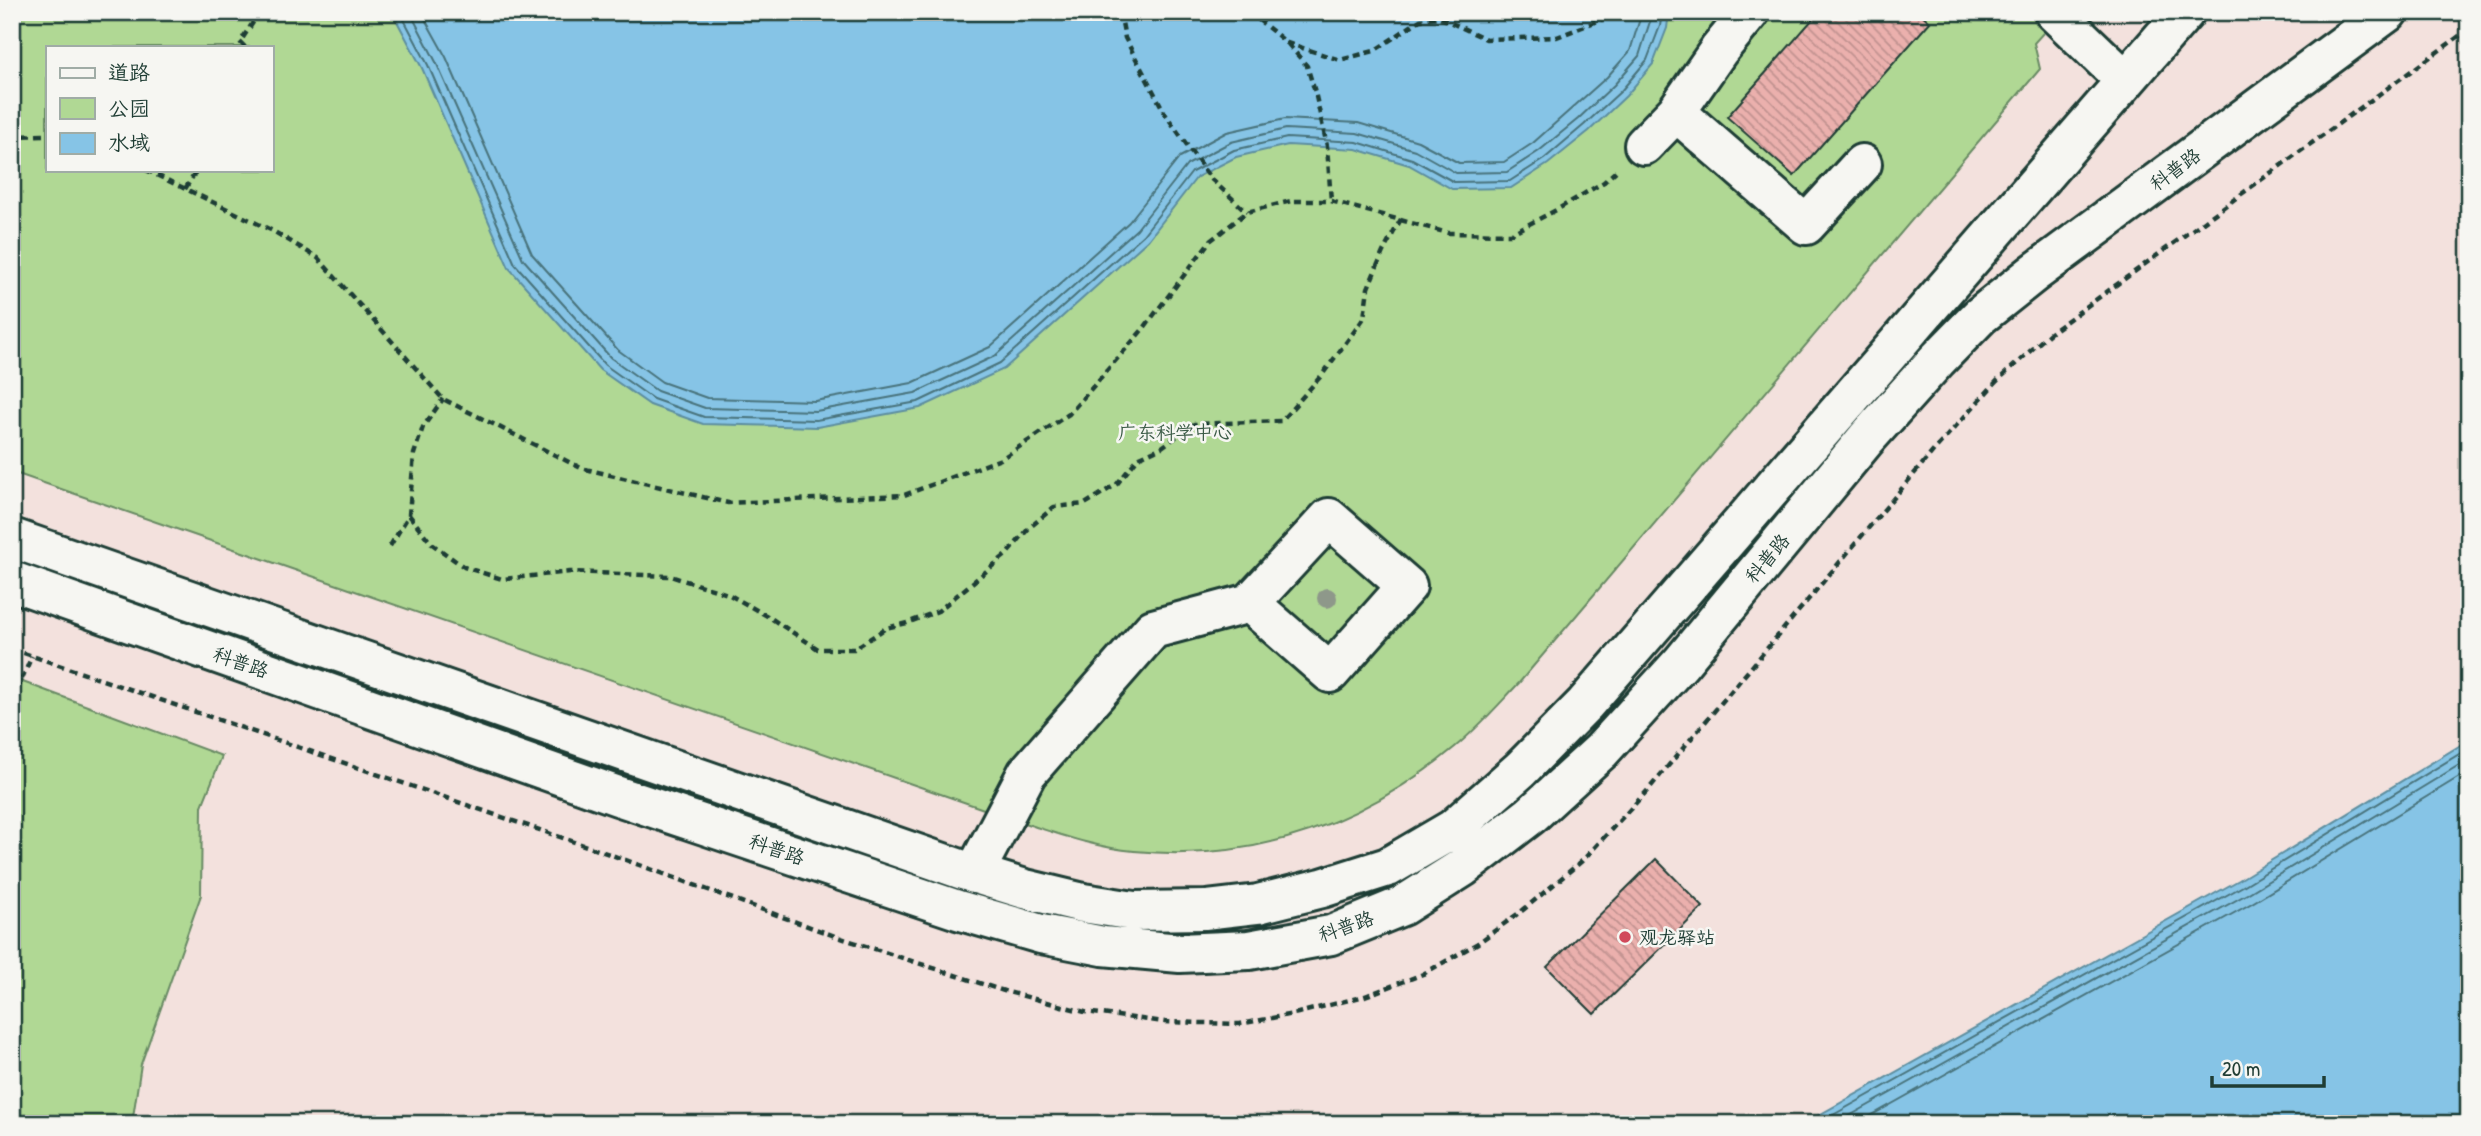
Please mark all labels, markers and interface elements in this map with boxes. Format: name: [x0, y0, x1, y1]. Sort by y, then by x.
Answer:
legend: [46, 46, 273, 172]
text: 道路: [108, 58, 150, 87]
text: 公园: [108, 94, 150, 123]
text: 水域: [108, 128, 150, 157]
street label: 科普路: [2144, 142, 2206, 196]
park label: 广东科学中心: [1118, 419, 1232, 445]
street label: 科普路: [1739, 528, 1795, 588]
street label: 科普路: [210, 640, 272, 684]
street label: 科普路: [746, 827, 808, 871]
street label: 科普路: [1315, 904, 1377, 948]
place label: 观龙驿站: [1639, 924, 1715, 950]
marker: 观龙驿站: [1617, 929, 1633, 945]
scale bar: [2212, 1045, 2324, 1089]
text: 20 m: [2222, 1054, 2260, 1083]

